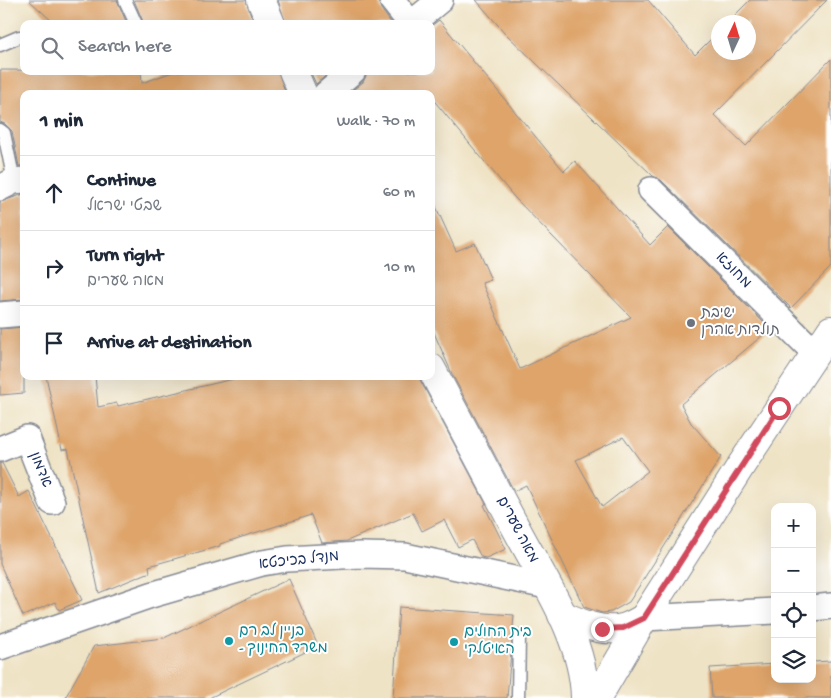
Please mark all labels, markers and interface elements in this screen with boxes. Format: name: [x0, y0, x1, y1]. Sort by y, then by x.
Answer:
north arrow: [711, 15, 756, 60]
search box: [20, 20, 435, 75]
icon: search: [38, 34, 66, 62]
text: Search here: [78, 36, 172, 59]
text: 1 min: [40, 110, 83, 135]
text: Walk · 70 m: [337, 113, 415, 132]
text: Continue: [87, 170, 156, 193]
icon: ahead: [40, 179, 68, 207]
text: 60 m: [383, 184, 415, 203]
text: שבטי ישראל: [87, 198, 162, 217]
text: Turn right: [87, 245, 163, 268]
street label: מחוזא: [711, 249, 755, 293]
icon: right: [40, 254, 68, 282]
text: 10 m: [384, 259, 415, 278]
text: מאה שערים: [87, 273, 164, 292]
place label: ישיבת תולדות אהרן: [700, 305, 780, 340]
marker: ישיבת תולדות אהרן: [685, 317, 697, 329]
icon: arrive: [40, 329, 68, 357]
text: Arrive at destination: [87, 332, 251, 355]
route start: [768, 397, 791, 420]
street label: אדמון: [25, 450, 55, 491]
street label: מאה שערים: [492, 494, 542, 566]
map controls: [771, 503, 816, 683]
button: +: [771, 503, 816, 548]
street label: מנדל בכיכטא: [258, 547, 340, 574]
button: −: [771, 548, 816, 593]
button: locate: [771, 593, 816, 638]
route end: [591, 618, 614, 641]
place label: בניין לב רם - משרד החינוך: [239, 622, 328, 658]
place label: בית החולים האיטלקי: [464, 623, 532, 659]
marker: בניין לב רם - משרד החינוך: [223, 635, 235, 647]
marker: בית החולים האיטלקי: [448, 636, 460, 648]
button: layers: [771, 638, 816, 683]

